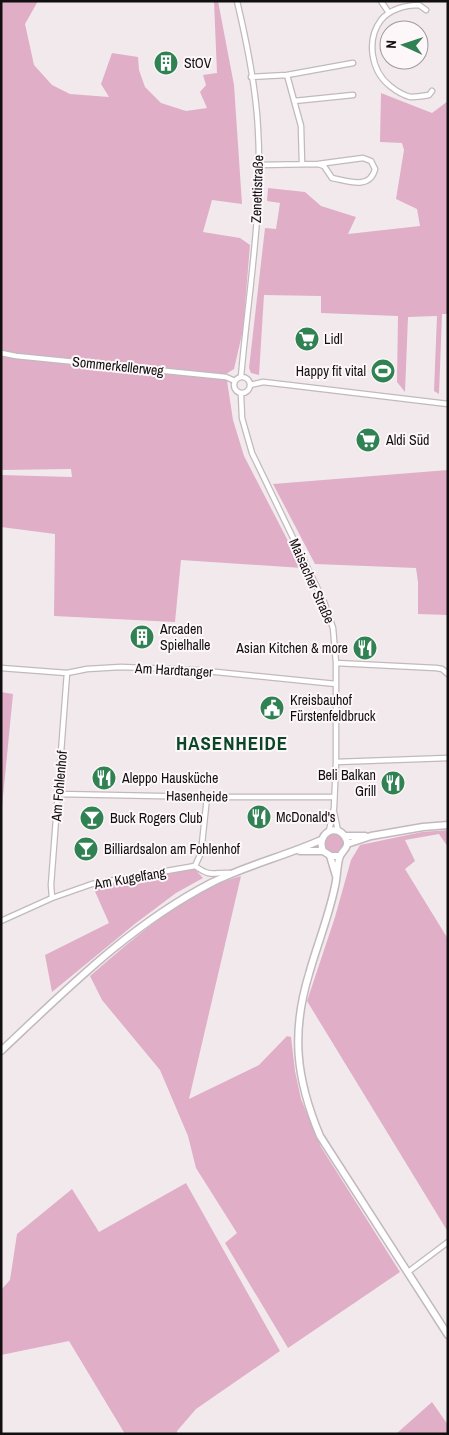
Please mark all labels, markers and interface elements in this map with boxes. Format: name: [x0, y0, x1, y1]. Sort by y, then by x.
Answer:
north arrow: [379, 20, 429, 70]
text: N: [382, 40, 400, 49]
building icon: StOV: [153, 50, 179, 76]
place label: StOV: [184, 54, 212, 72]
street label: Zenettistraße: [247, 155, 267, 223]
supermarket icon: Lidl: [294, 326, 320, 352]
place label: Lidl: [324, 330, 343, 348]
street label: Sommerkellerweg: [71, 352, 165, 380]
sports icon: Happy fit vital: [370, 358, 396, 384]
place label: Happy fit vital: [296, 362, 366, 380]
supermarket icon: Aldi Süd: [355, 427, 381, 453]
place label: Aldi Süd: [385, 431, 429, 449]
street label: Maisacher Straße: [285, 536, 339, 626]
place label: Arcaden Spielhalle: [159, 620, 210, 654]
building icon: Arcaden Spielhalle: [129, 624, 155, 650]
restaurant icon: Asian Kitchen & more: [352, 635, 378, 661]
place label: Asian Kitchen & more: [235, 639, 348, 657]
street label: Am Hardtanger: [134, 659, 214, 681]
place label: Kreisbauhof Fürstenfeldbruck: [290, 691, 376, 725]
public building icon: Kreisbauhof Fürstenfeldbruck: [259, 695, 285, 721]
district label: HASENHEIDE: [176, 730, 288, 756]
street label: Am Fohlenhof: [47, 749, 71, 823]
restaurant icon: Aleppo Hausküche: [91, 765, 117, 791]
place label: Beli Balkan Grill: [318, 766, 376, 800]
place label: Aleppo Hausküche: [121, 769, 218, 787]
restaurant icon: Beli Balkan Grill: [380, 770, 406, 796]
street label: Hasenheide: [166, 786, 228, 806]
restaurant icon: McDonald's: [246, 804, 272, 830]
bar icon: Buck Rogers Club: [79, 805, 105, 831]
place label: McDonald's: [276, 808, 336, 826]
place label: Buck Rogers Club: [110, 809, 203, 827]
bar icon: Billiardsalon am Fohlenhof: [73, 836, 99, 862]
place label: Billiardsalon am Fohlenhof: [104, 840, 241, 858]
street label: Am Kugelfang: [92, 863, 168, 893]

